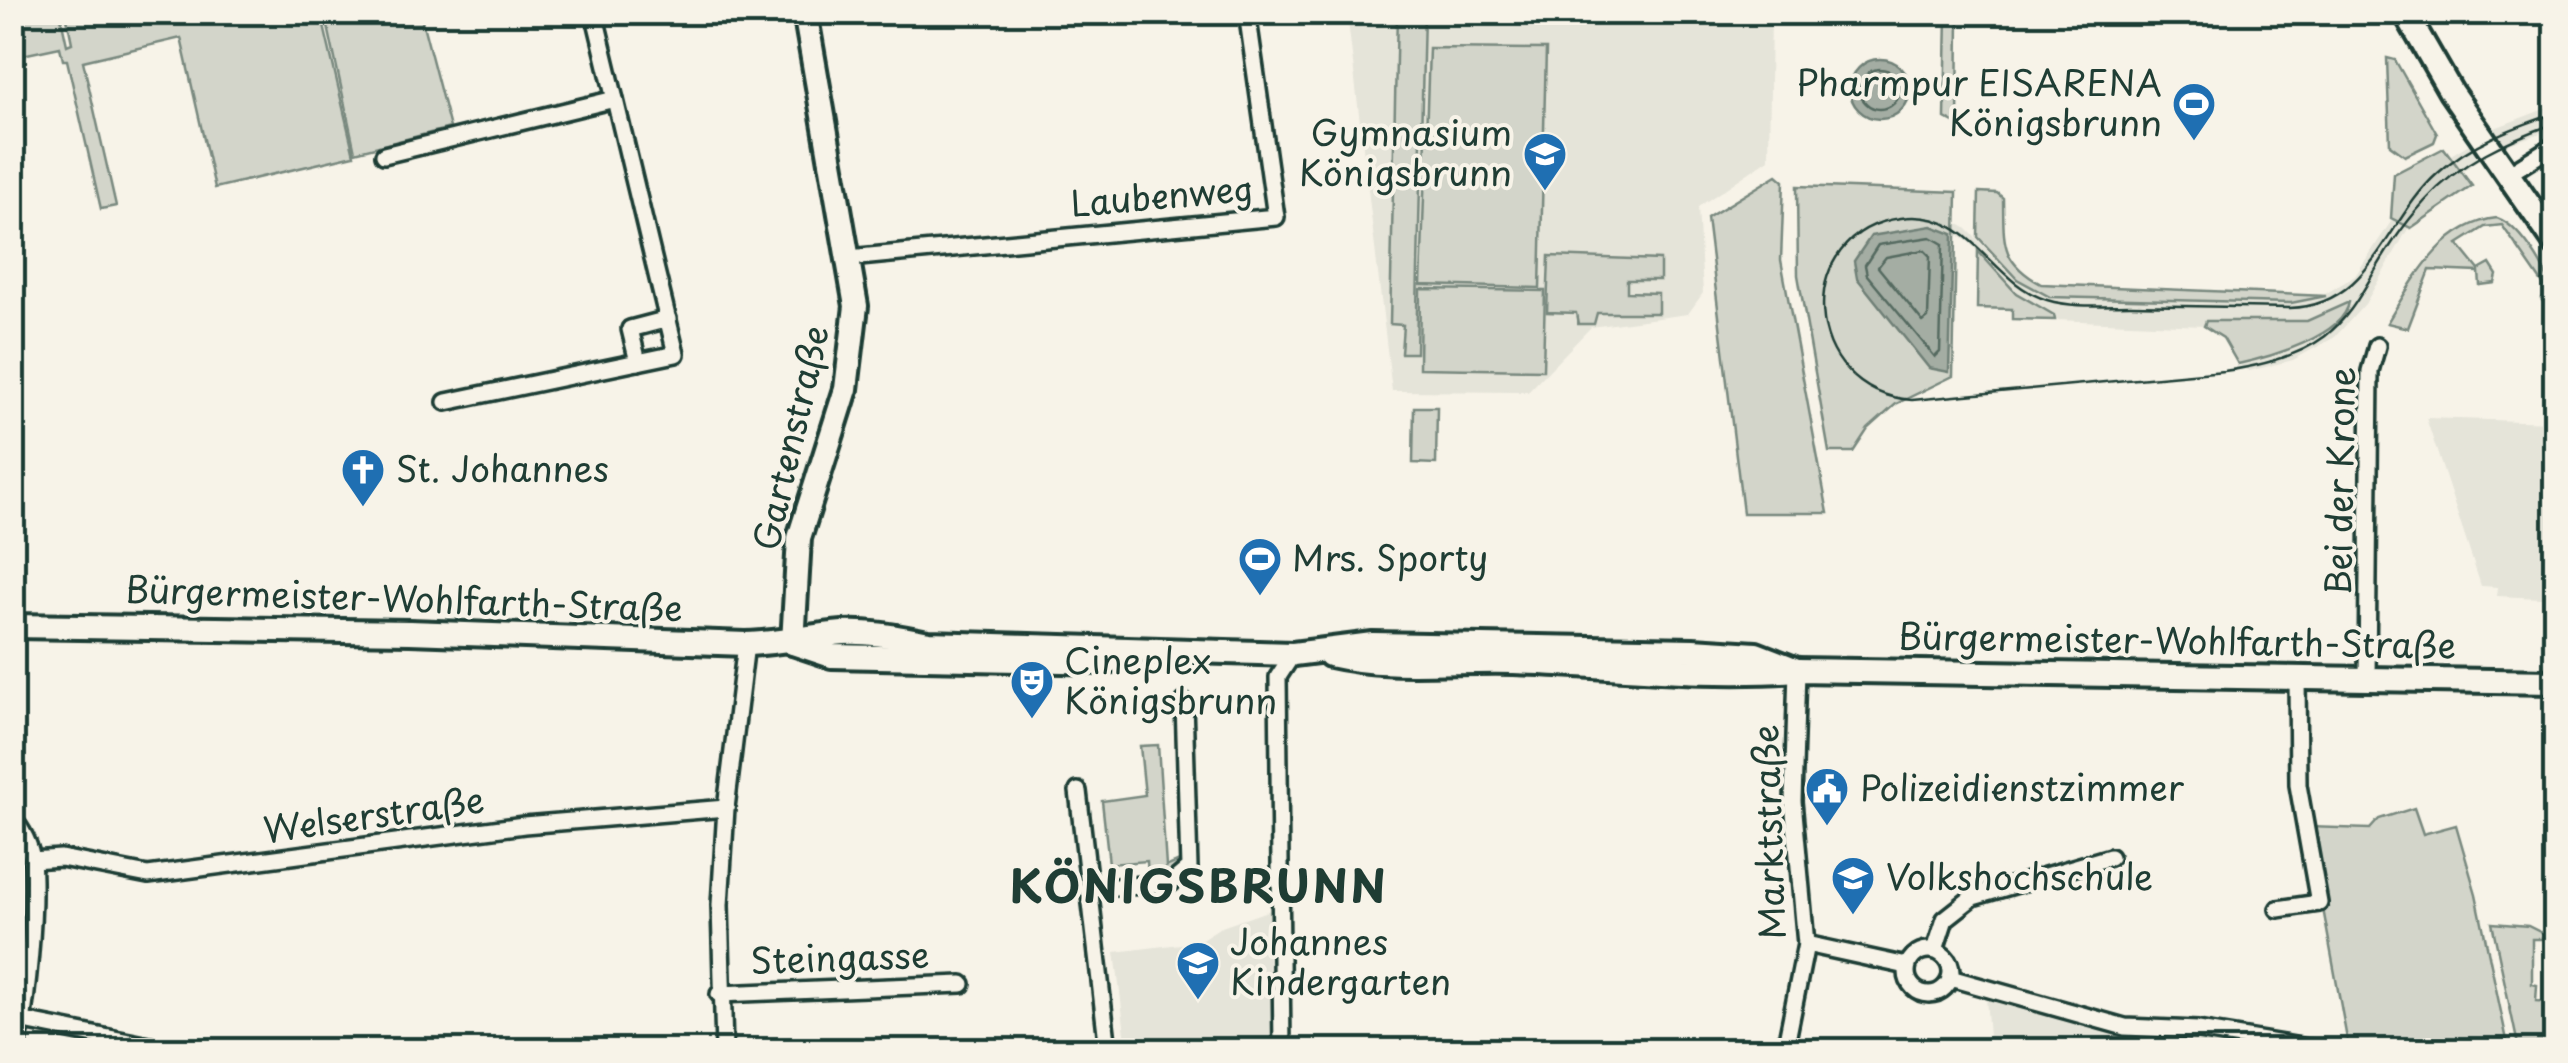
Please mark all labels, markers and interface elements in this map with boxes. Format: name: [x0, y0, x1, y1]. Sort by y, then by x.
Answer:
place label: Pharmpur EISARENA Königsbrunn: [1796, 55, 2162, 148]
sports icon: Pharmpur EISARENA Königsbrunn: [2171, 81, 2217, 142]
place label: Gymnasium Königsbrunn: [1299, 105, 1512, 198]
school or university icon: Gymnasium Königsbrunn: [1522, 131, 1568, 192]
street label: Laubenweg: [1068, 160, 1255, 229]
street label: Gartenstraße: [738, 320, 841, 555]
street label: Bei der Krone: [2310, 366, 2367, 596]
place label: St. Johannes: [396, 441, 609, 494]
church icon: St. Johannes: [340, 447, 386, 508]
place label: Mrs. Sporty: [1292, 530, 1488, 583]
sports icon: Mrs. Sporty: [1237, 536, 1283, 597]
street label: Bürgermeister-Wohlfarth-Straße: [124, 561, 684, 634]
street label: Bürgermeister-Wohlfarth-Straße: [1898, 608, 2456, 671]
place label: Cineplex Königsbrunn: [1064, 633, 1277, 726]
theatre icon: Cineplex Königsbrunn: [1009, 659, 1055, 720]
street label: Marktstraße: [1737, 724, 1798, 941]
place label: Polizeidienstzimmer: [1860, 760, 2185, 813]
public building icon: Polizeidienstzimmer: [1804, 766, 1850, 827]
street label: Welserstraße: [260, 772, 487, 855]
place label: Volkshochschule: [1886, 849, 2153, 902]
district label: KÖNIGSBRUNN: [1010, 850, 1388, 918]
school or university icon: Volkshochschule: [1830, 855, 1876, 916]
place label: Johannes Kindergarten: [1230, 914, 1451, 1007]
street label: Steingasse: [749, 927, 930, 986]
school or university icon: Johannes Kindergarten: [1175, 940, 1221, 1001]

